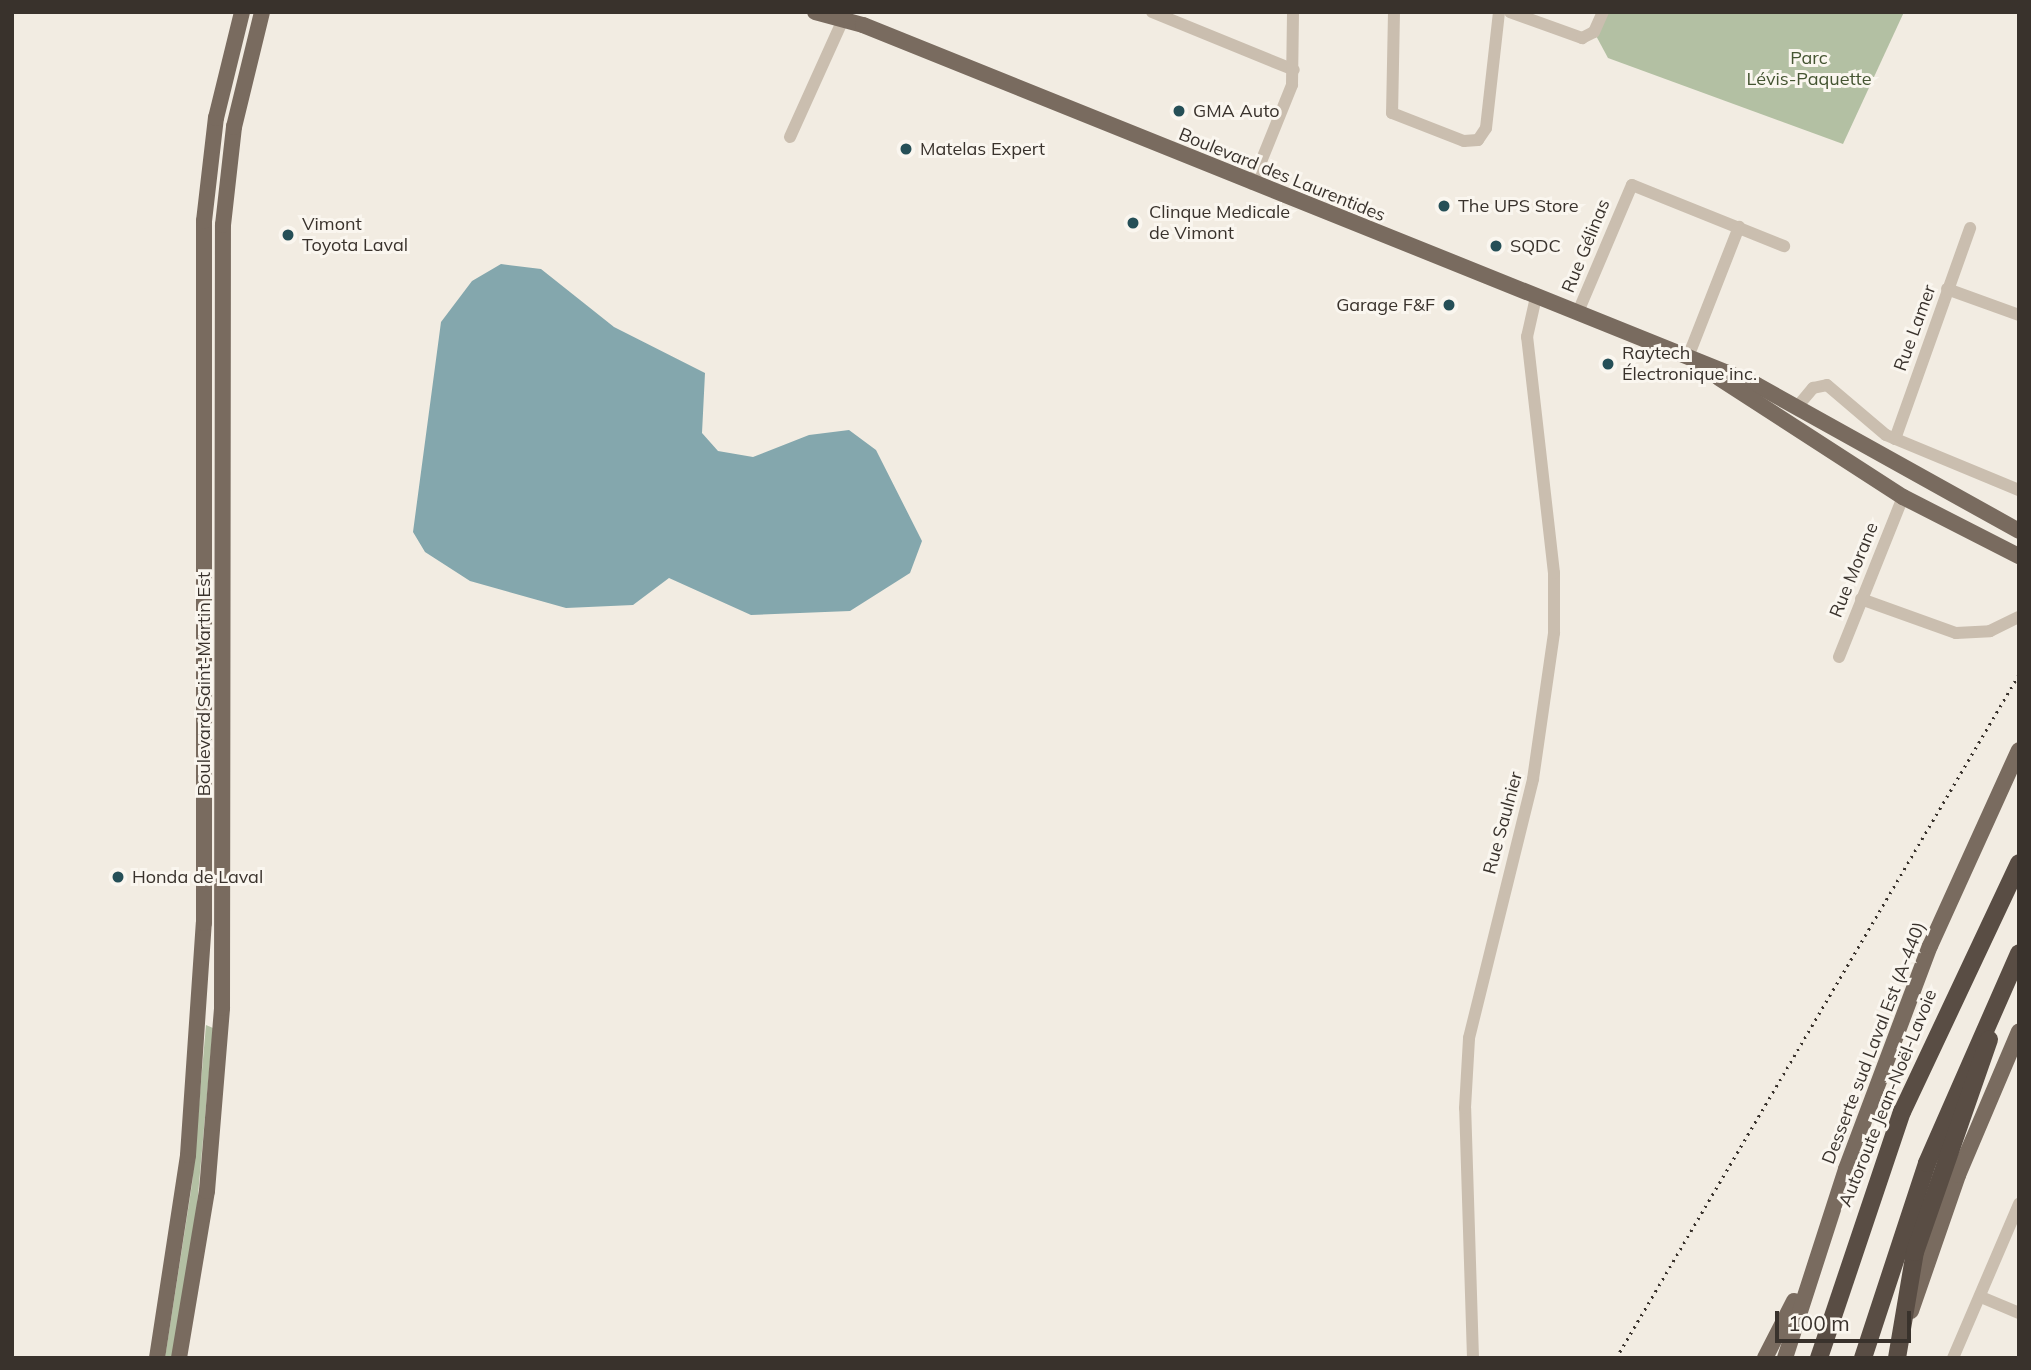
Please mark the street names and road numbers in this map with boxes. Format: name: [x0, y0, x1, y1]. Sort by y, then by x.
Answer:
street label: Boulevard des Laurentides: [1175, 124, 1389, 226]
street label: Rue Gélinas: [1557, 196, 1615, 296]
street label: Rue Lamer: [1889, 282, 1941, 374]
street label: Rue Morane: [1825, 519, 1883, 621]
street label: Boulevard Saint-Martin Est: [193, 572, 215, 796]
street label: Rue Saulnier: [1479, 769, 1527, 877]
street label: Desserte sud Laval Est (A-440): [1818, 919, 1930, 1167]
street label: Autoroute Jean-Noël-Lavoie: [1834, 986, 1942, 1210]

